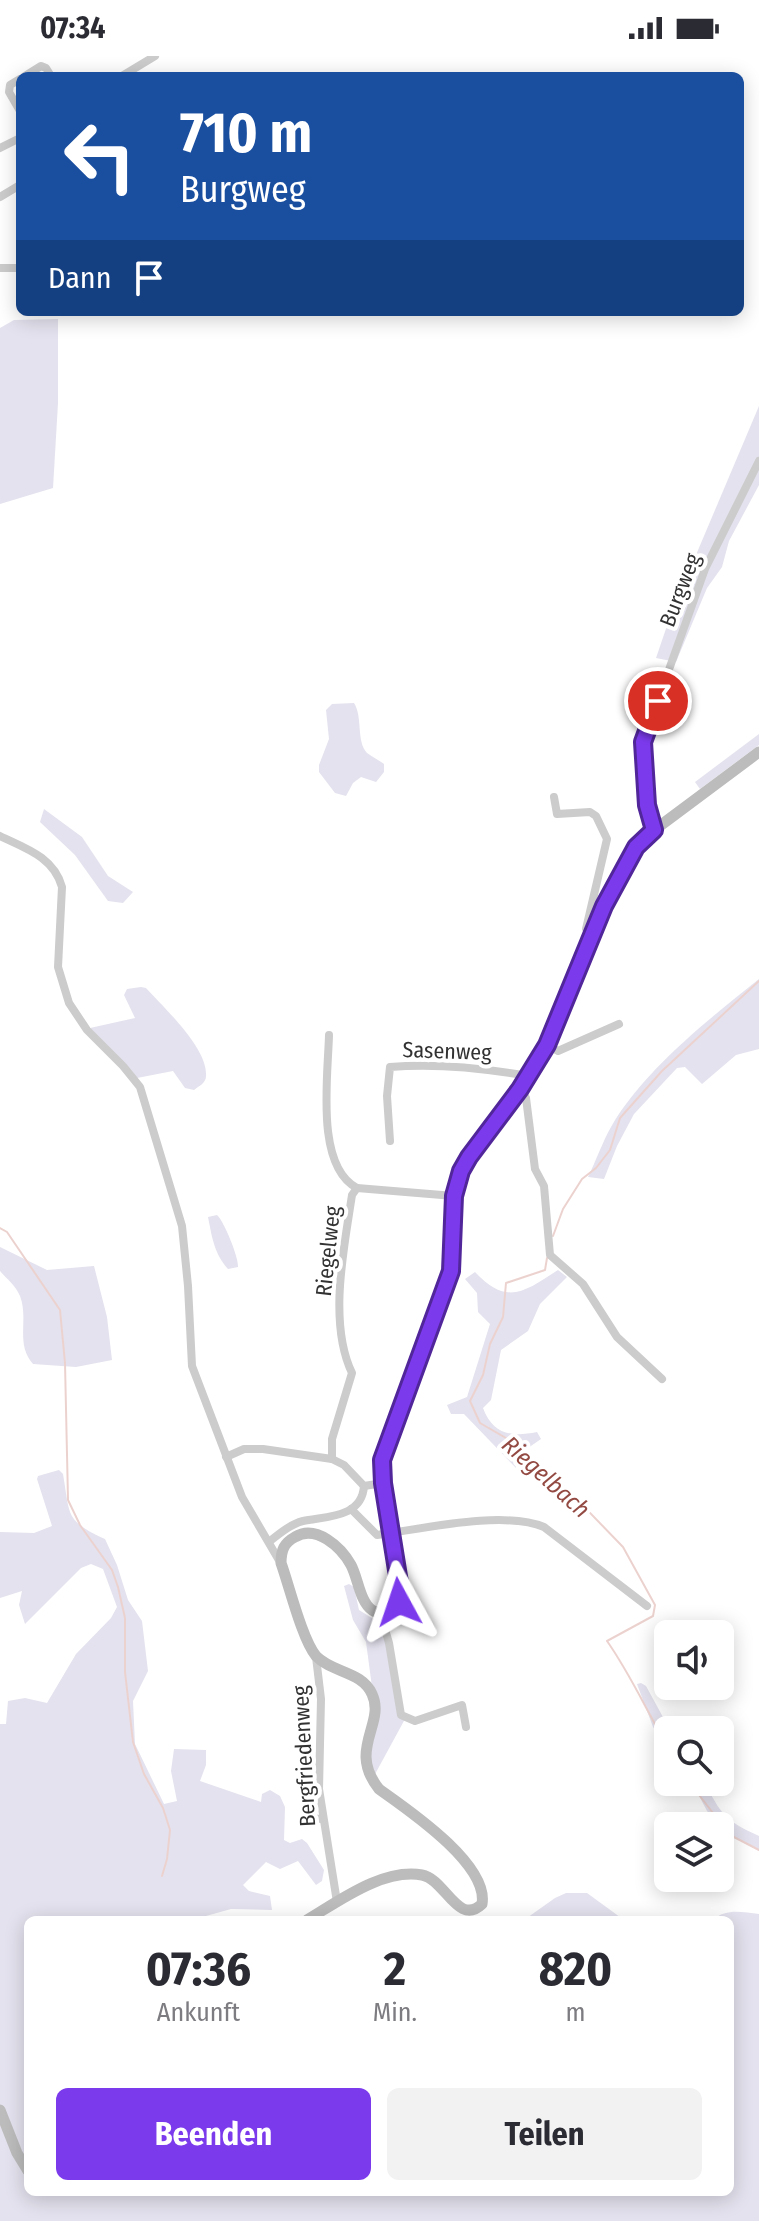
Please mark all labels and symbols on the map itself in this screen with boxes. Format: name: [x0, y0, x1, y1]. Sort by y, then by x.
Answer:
street label: Burgweg: [654, 549, 707, 631]
pin: [624, 667, 692, 735]
street label: Sasenweg: [402, 1036, 493, 1066]
street label: Riegelweg: [310, 1204, 346, 1298]
water label: Riegelbach: [496, 1430, 596, 1524]
position arrow: [357, 1560, 441, 1644]
street label: Bergfriedenweg: [287, 1684, 321, 1827]

